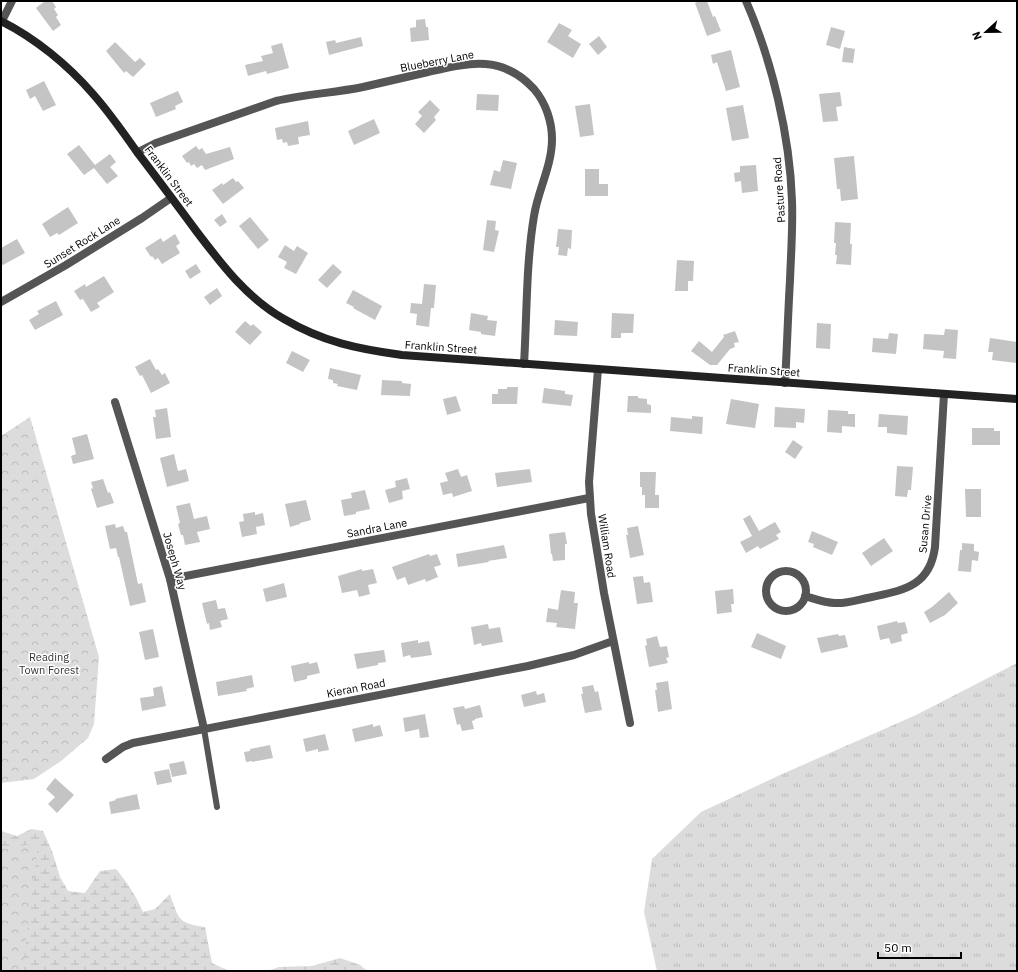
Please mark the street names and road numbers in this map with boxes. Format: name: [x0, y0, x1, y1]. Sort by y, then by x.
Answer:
street label: Blueberry Lane: [399, 47, 475, 75]
street label: Franklin Street: [142, 143, 197, 209]
street label: Pasture Road: [770, 157, 788, 223]
street label: Sunset Rock Lane: [41, 213, 123, 271]
street label: Franklin Street: [404, 337, 478, 357]
street label: Franklin Street: [727, 360, 801, 380]
street label: Susan Drive: [915, 494, 935, 554]
street label: William Road: [595, 513, 619, 579]
street label: Sandra Lane: [346, 515, 408, 541]
street label: Joseph Way: [160, 531, 190, 592]
street label: Kieran Road: [325, 675, 387, 701]

